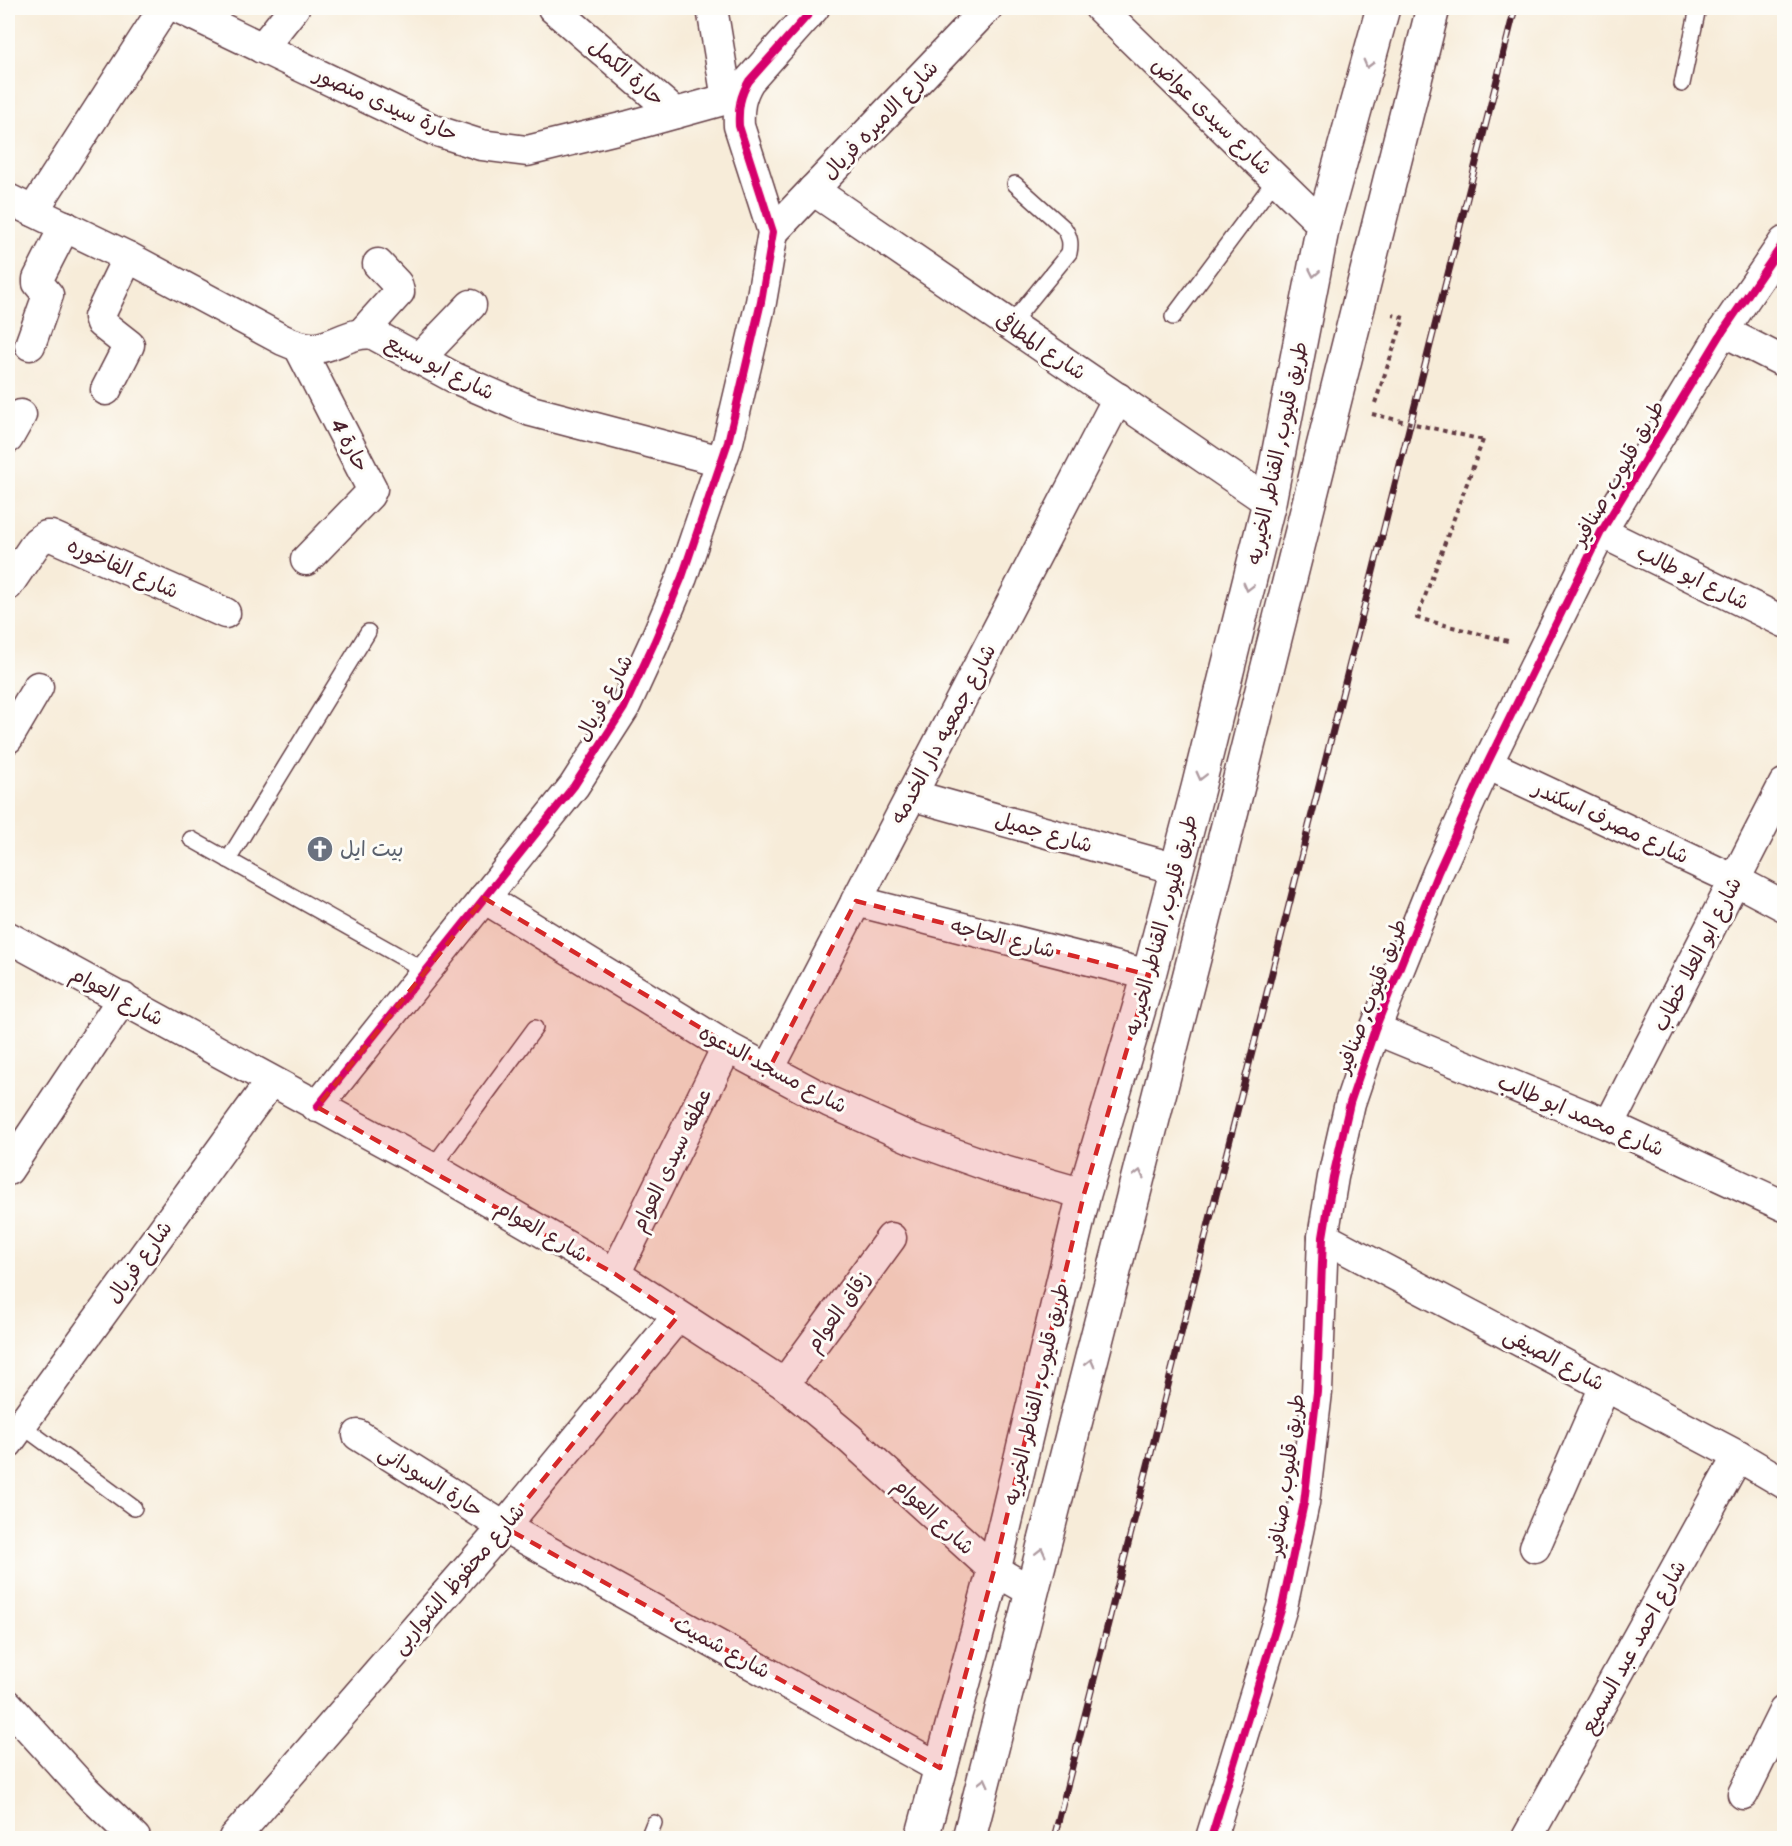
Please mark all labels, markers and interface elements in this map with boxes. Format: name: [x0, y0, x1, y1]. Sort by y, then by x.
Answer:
street label: حارة الكمل: [580, 28, 674, 116]
street label: شارع سيدى عواض: [1142, 47, 1282, 185]
street label: شارع الاميره فريال: [812, 51, 948, 189]
street label: حارة سيدى منصور: [306, 54, 464, 153]
one-way arrow: [1363, 58, 1375, 69]
one-way arrow: [1308, 268, 1321, 278]
street label: شارع المطافى: [988, 301, 1094, 391]
street label: شارع ابو سبيع: [379, 323, 501, 411]
street label: طريق قليوب, القناطر الخيريه: [1235, 338, 1319, 568]
street label: طريق قليوب, صنافير: [1560, 393, 1675, 555]
street label: حارة 4: [320, 411, 380, 479]
street label: شارع الفاخوره: [61, 526, 185, 610]
street label: شارع ابو طالب: [1630, 533, 1756, 621]
one-way arrow: [1243, 581, 1255, 592]
street label: شارع جمعيه دار الخدمه: [879, 637, 1007, 831]
street label: شارع فريال: [564, 647, 644, 749]
street label: شارع مصرف اسكندر: [1525, 768, 1695, 875]
one-way arrow: [1195, 771, 1208, 781]
street label: شارع جميل: [991, 800, 1097, 864]
street label: طريق قليوب, القناطر الخيريه: [1113, 810, 1209, 1040]
place label: بيت ايل: [340, 830, 404, 868]
church icon: بيت ايل: [305, 834, 335, 864]
street label: شارع ابو العلا خطاب: [1641, 870, 1753, 1038]
street label: شارع الحاجه: [947, 907, 1059, 969]
street label: طريق قليوب, صنافير: [1323, 913, 1418, 1081]
street label: شارع العوام: [63, 955, 171, 1037]
street label: شارع مسجد الدعوه: [692, 1014, 854, 1124]
street label: شارع محمد ابو طالب: [1492, 1063, 1670, 1167]
street label: عطفه سيدى العوام: [620, 1081, 722, 1239]
one-way arrow: [1131, 1169, 1144, 1179]
street label: شارع العوام: [488, 1189, 596, 1273]
street label: شارع فريال: [96, 1212, 182, 1312]
street label: زقاق العوام: [795, 1262, 881, 1360]
street label: طريق قليوب, القناطر الخيريه: [992, 1279, 1080, 1509]
street label: شارع الصيفى: [1496, 1316, 1612, 1402]
one-way arrow: [1083, 1358, 1095, 1369]
street label: طريق قليوب, صنافير: [1256, 1391, 1316, 1561]
street label: حارة السودانى: [371, 1434, 491, 1528]
street label: شارع العوام: [884, 1467, 984, 1565]
street label: شارع محفوظ الشواربى: [381, 1495, 535, 1663]
one-way arrow: [1034, 1547, 1047, 1557]
street label: شارع احمد عبد السميع: [1569, 1553, 1697, 1741]
street label: شارع شميث: [666, 1605, 778, 1689]
one-way arrow: [976, 1777, 989, 1787]

